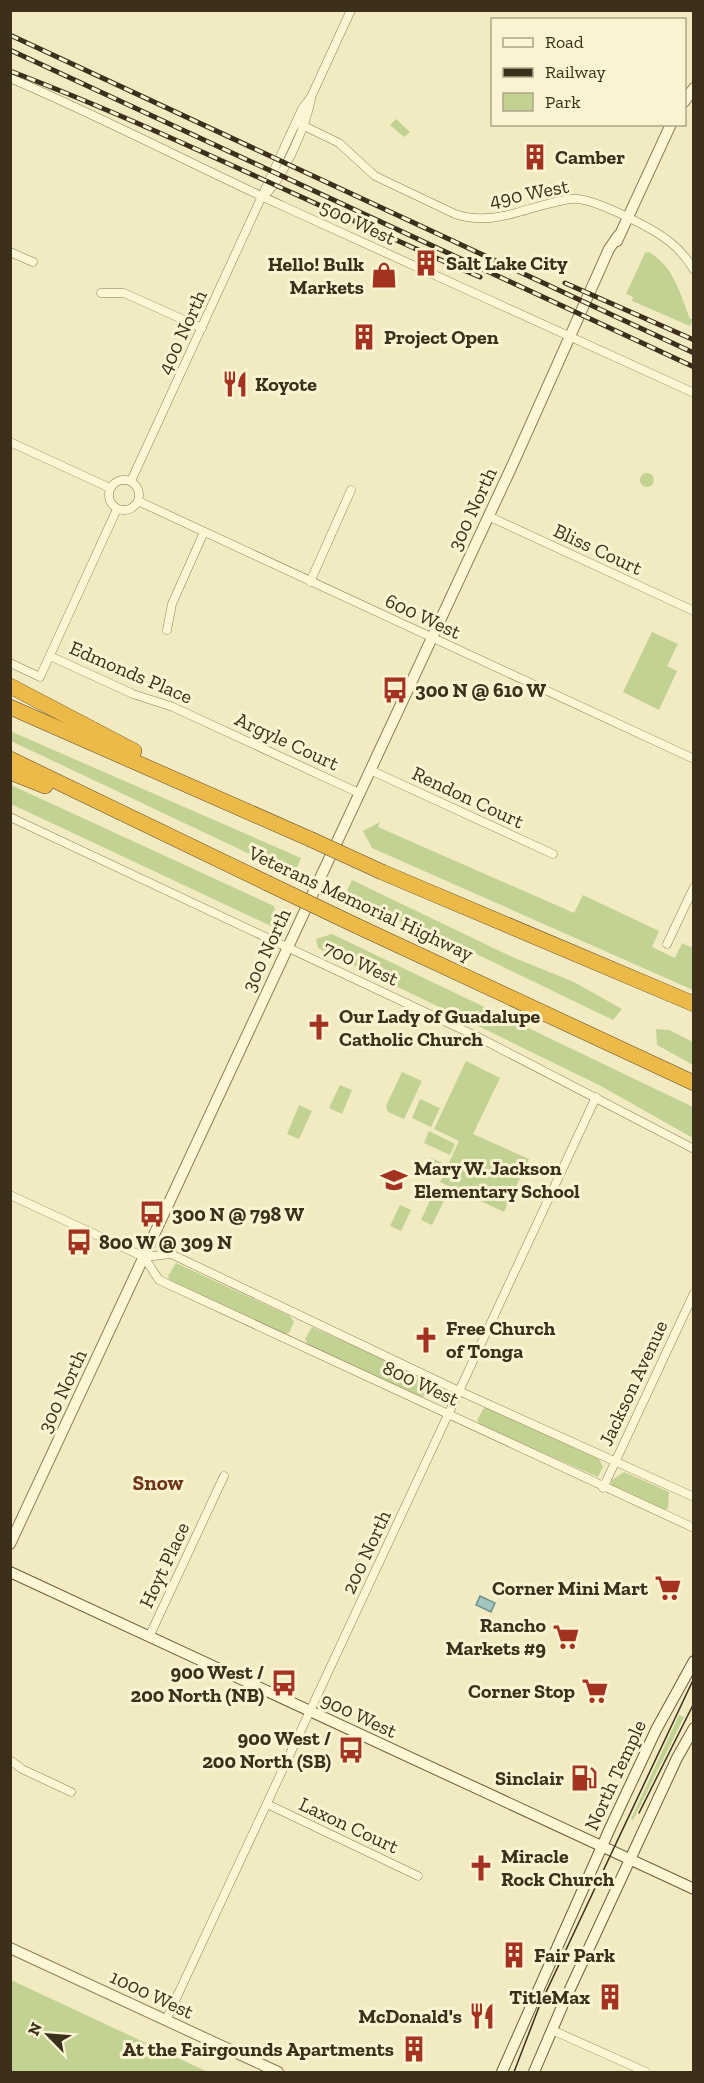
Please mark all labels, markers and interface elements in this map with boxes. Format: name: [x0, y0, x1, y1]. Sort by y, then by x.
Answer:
legend: [491, 18, 686, 126]
text: Road: [545, 31, 584, 53]
text: Railway: [545, 61, 607, 83]
text: Park: [545, 91, 581, 113]
building icon: Camber: [520, 142, 550, 172]
place label: Camber: [555, 145, 625, 169]
street label: 490 West: [487, 173, 571, 212]
street label: 500 West: [316, 194, 400, 250]
building icon: Salt Lake City: [411, 248, 441, 278]
place label: Salt Lake City: [446, 251, 568, 275]
place label: Hello! Bulk Markets: [268, 252, 364, 299]
shop icon: Hello! Bulk Markets: [369, 260, 399, 290]
street label: 400 North: [152, 285, 212, 378]
building icon: Project Open: [349, 322, 379, 352]
place label: Project Open: [384, 325, 499, 349]
restaurant icon: Koyote: [220, 369, 250, 399]
place label: Koyote: [255, 372, 317, 396]
street label: 300 North: [442, 463, 502, 554]
street label: Bliss Court: [550, 518, 647, 580]
street label: 600 West: [381, 588, 465, 644]
street label: Edmonds Place: [66, 635, 196, 709]
bus stop icon: 300 N @ 610 W: [380, 675, 410, 705]
place label: 300 N @ 610 W: [415, 678, 546, 702]
street label: Argyle Court: [231, 707, 343, 776]
street label: Rendon Court: [408, 761, 528, 834]
street label: Veterans Memorial Highway: [244, 840, 478, 966]
street label: 300 North: [236, 904, 296, 995]
street label: 700 West: [320, 935, 403, 991]
place label: Our Lady of Guadalupe Catholic Church: [339, 1004, 541, 1051]
church icon: Our Lady of Guadalupe Catholic Church: [304, 1012, 334, 1042]
place label: Mary W. Jackson Elementary School: [414, 1156, 580, 1203]
school or university icon: Mary W. Jackson Elementary School: [379, 1165, 409, 1195]
bus stop icon: 300 N @ 798 W: [137, 1199, 167, 1229]
place label: 300 N @ 798 W: [172, 1202, 304, 1226]
bus stop icon: 800 W @ 309 N: [64, 1227, 94, 1257]
place label: 800 W @ 309 N: [99, 1230, 232, 1254]
place label: Free Church of Tonga: [446, 1316, 556, 1363]
street label: Jackson Avenue: [593, 1316, 673, 1450]
church icon: Free Church of Tonga: [411, 1325, 441, 1355]
street label: 300 North: [32, 1345, 92, 1436]
street label: 800 West: [379, 1355, 463, 1411]
district label: Snow: [133, 1470, 183, 1495]
street label: 200 North: [336, 1506, 396, 1598]
street label: Hoyt Place: [134, 1518, 194, 1612]
supermarket icon: Corner Mini Mart: [653, 1573, 683, 1603]
place label: Corner Mini Mart: [492, 1576, 649, 1600]
place label: Rancho Markets #9: [446, 1613, 547, 1660]
supermarket icon: Rancho Markets #9: [551, 1622, 581, 1652]
place label: 900 West / 200 North (NB): [131, 1660, 264, 1707]
bus stop icon: 900 West / 200 North (NB): [269, 1668, 299, 1698]
supermarket icon: Corner Stop: [580, 1676, 610, 1706]
place label: Corner Stop: [468, 1679, 575, 1703]
street label: 900 West: [317, 1687, 401, 1743]
street label: North Temple: [579, 1716, 651, 1834]
place label: 900 West / 200 North (SB): [202, 1726, 331, 1773]
bus stop icon: 900 West / 200 North (SB): [336, 1735, 366, 1765]
fuel station icon: Sinclair: [569, 1763, 599, 1793]
place label: Sinclair: [495, 1766, 564, 1790]
street label: Laxon Court: [295, 1792, 403, 1859]
place label: Miracle Rock Church: [501, 1844, 615, 1891]
church icon: Miracle Rock Church: [466, 1853, 496, 1883]
building icon: Fair Park: [499, 1940, 529, 1970]
place label: Fair Park: [534, 1943, 615, 1967]
street label: 1000 West: [106, 1964, 198, 2024]
building icon: TitleMax: [595, 1982, 625, 2012]
place label: TitleMax: [509, 1985, 590, 2009]
restaurant icon: McDonald's: [467, 2001, 497, 2031]
place label: McDonald's: [358, 2004, 462, 2028]
north arrow: [18, 2005, 78, 2065]
text: N: [24, 2019, 46, 2038]
building icon: At the Fairgounds Apartments: [399, 2034, 429, 2064]
place label: At the Fairgounds Apartments: [123, 2037, 394, 2061]

